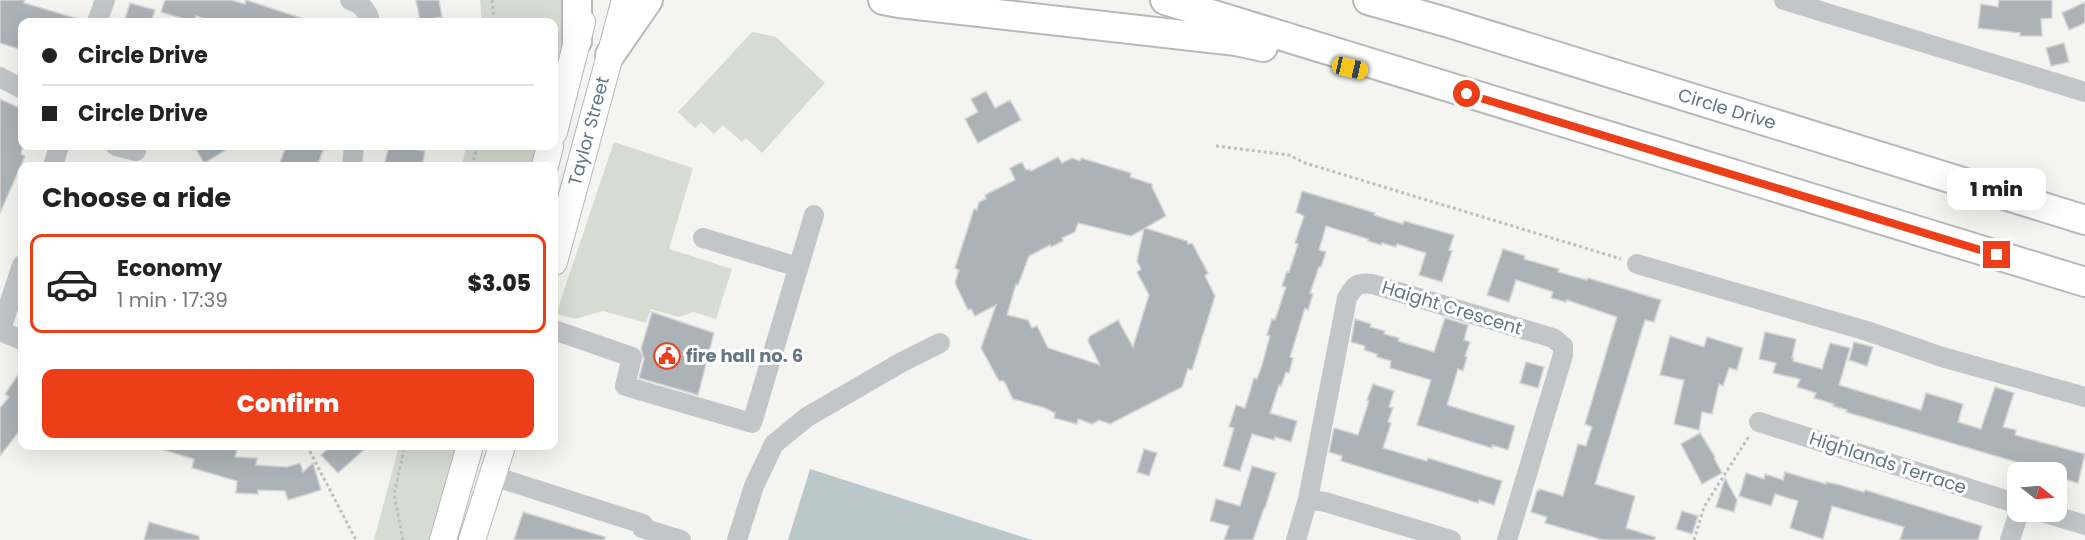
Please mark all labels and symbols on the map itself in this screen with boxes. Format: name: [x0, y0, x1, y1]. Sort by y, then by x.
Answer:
car: [1330, 55, 1370, 81]
street label: Taylor Street: [562, 73, 615, 188]
route start: [1453, 80, 1480, 107]
street label: Circle Drive: [1675, 82, 1779, 135]
callout: 1 min: [1948, 168, 2046, 210]
route end: [1983, 241, 2010, 268]
street label: Haight Crescent: [1379, 274, 1525, 341]
public building icon: fire hall no. 6: [652, 341, 682, 371]
place label: fire hall no. 6: [686, 343, 803, 368]
street label: Highlands Terrace: [1806, 425, 1970, 500]
north arrow: [2007, 462, 2067, 522]

